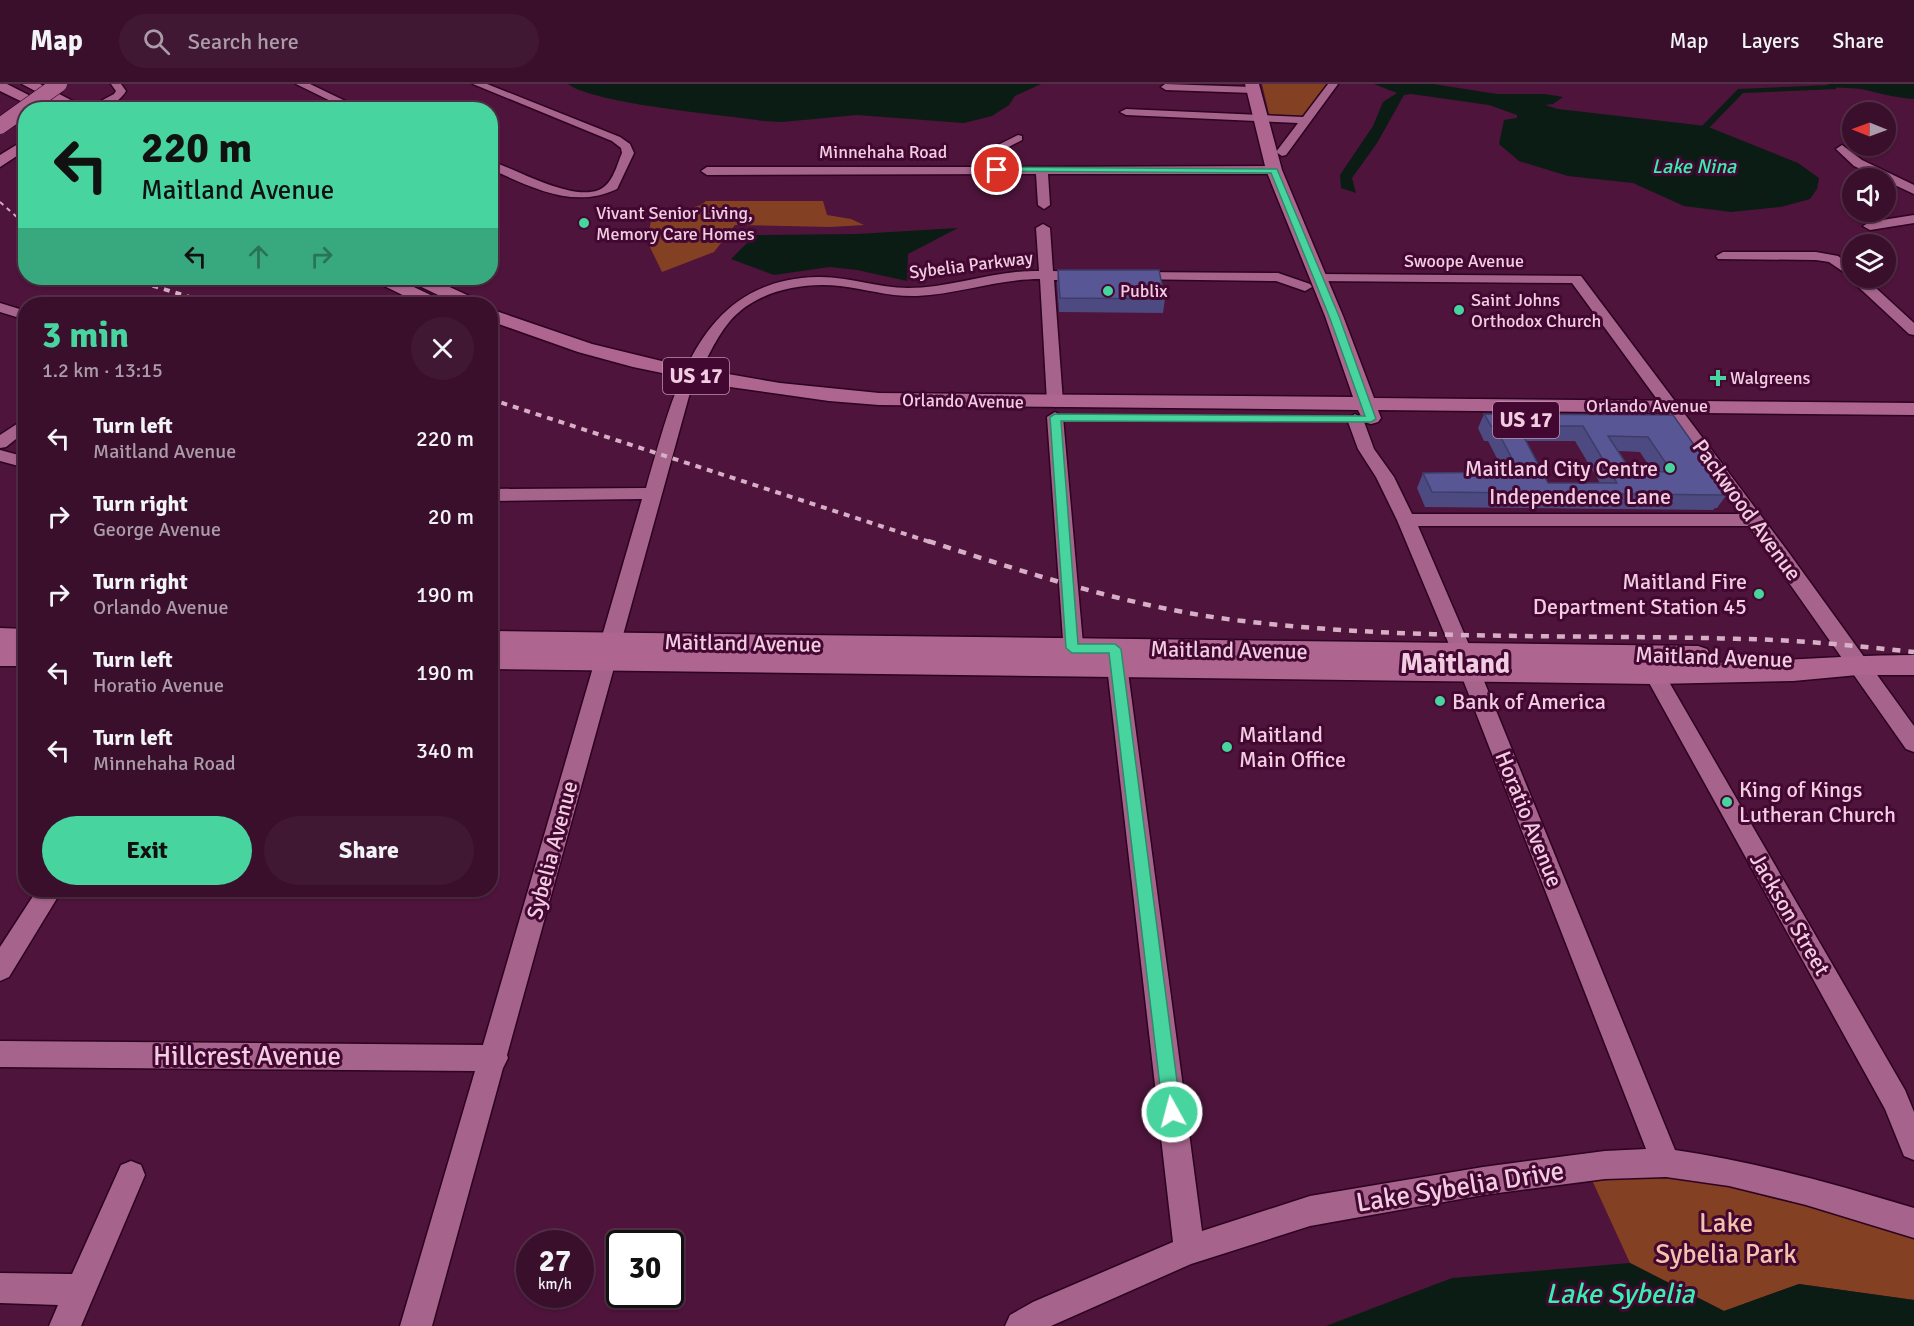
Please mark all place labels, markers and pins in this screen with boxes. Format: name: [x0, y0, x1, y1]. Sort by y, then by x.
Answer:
pin: [971, 144, 1022, 195]
place label: Vivant Senior Living, Memory Care Homes: [596, 202, 755, 245]
marker: Vivant Senior Living, Memory Care Homes: [577, 216, 591, 230]
place label: Publix: [1120, 280, 1168, 302]
marker: Publix: [1101, 284, 1115, 298]
place label: Saint Johns Orthodox Church: [1471, 289, 1601, 332]
marker: Saint Johns Orthodox Church: [1452, 303, 1466, 317]
place label: Walgreens: [1730, 367, 1811, 389]
marker: Walgreens: [1711, 371, 1725, 385]
place label: Maitland City Centre: [1465, 455, 1658, 482]
marker: Maitland City Centre: [1663, 461, 1677, 475]
place label: Maitland Fire Department Station 45: [1533, 568, 1747, 620]
marker: Maitland Fire Department Station 45: [1752, 587, 1766, 601]
place label: Bank of America: [1452, 688, 1606, 715]
marker: Bank of America: [1433, 694, 1447, 708]
place label: Maitland Main Office: [1239, 721, 1346, 773]
marker: Maitland Main Office: [1220, 740, 1234, 754]
place label: King of Kings Lutheran Church: [1739, 776, 1896, 828]
marker: King of Kings Lutheran Church: [1720, 795, 1734, 809]

